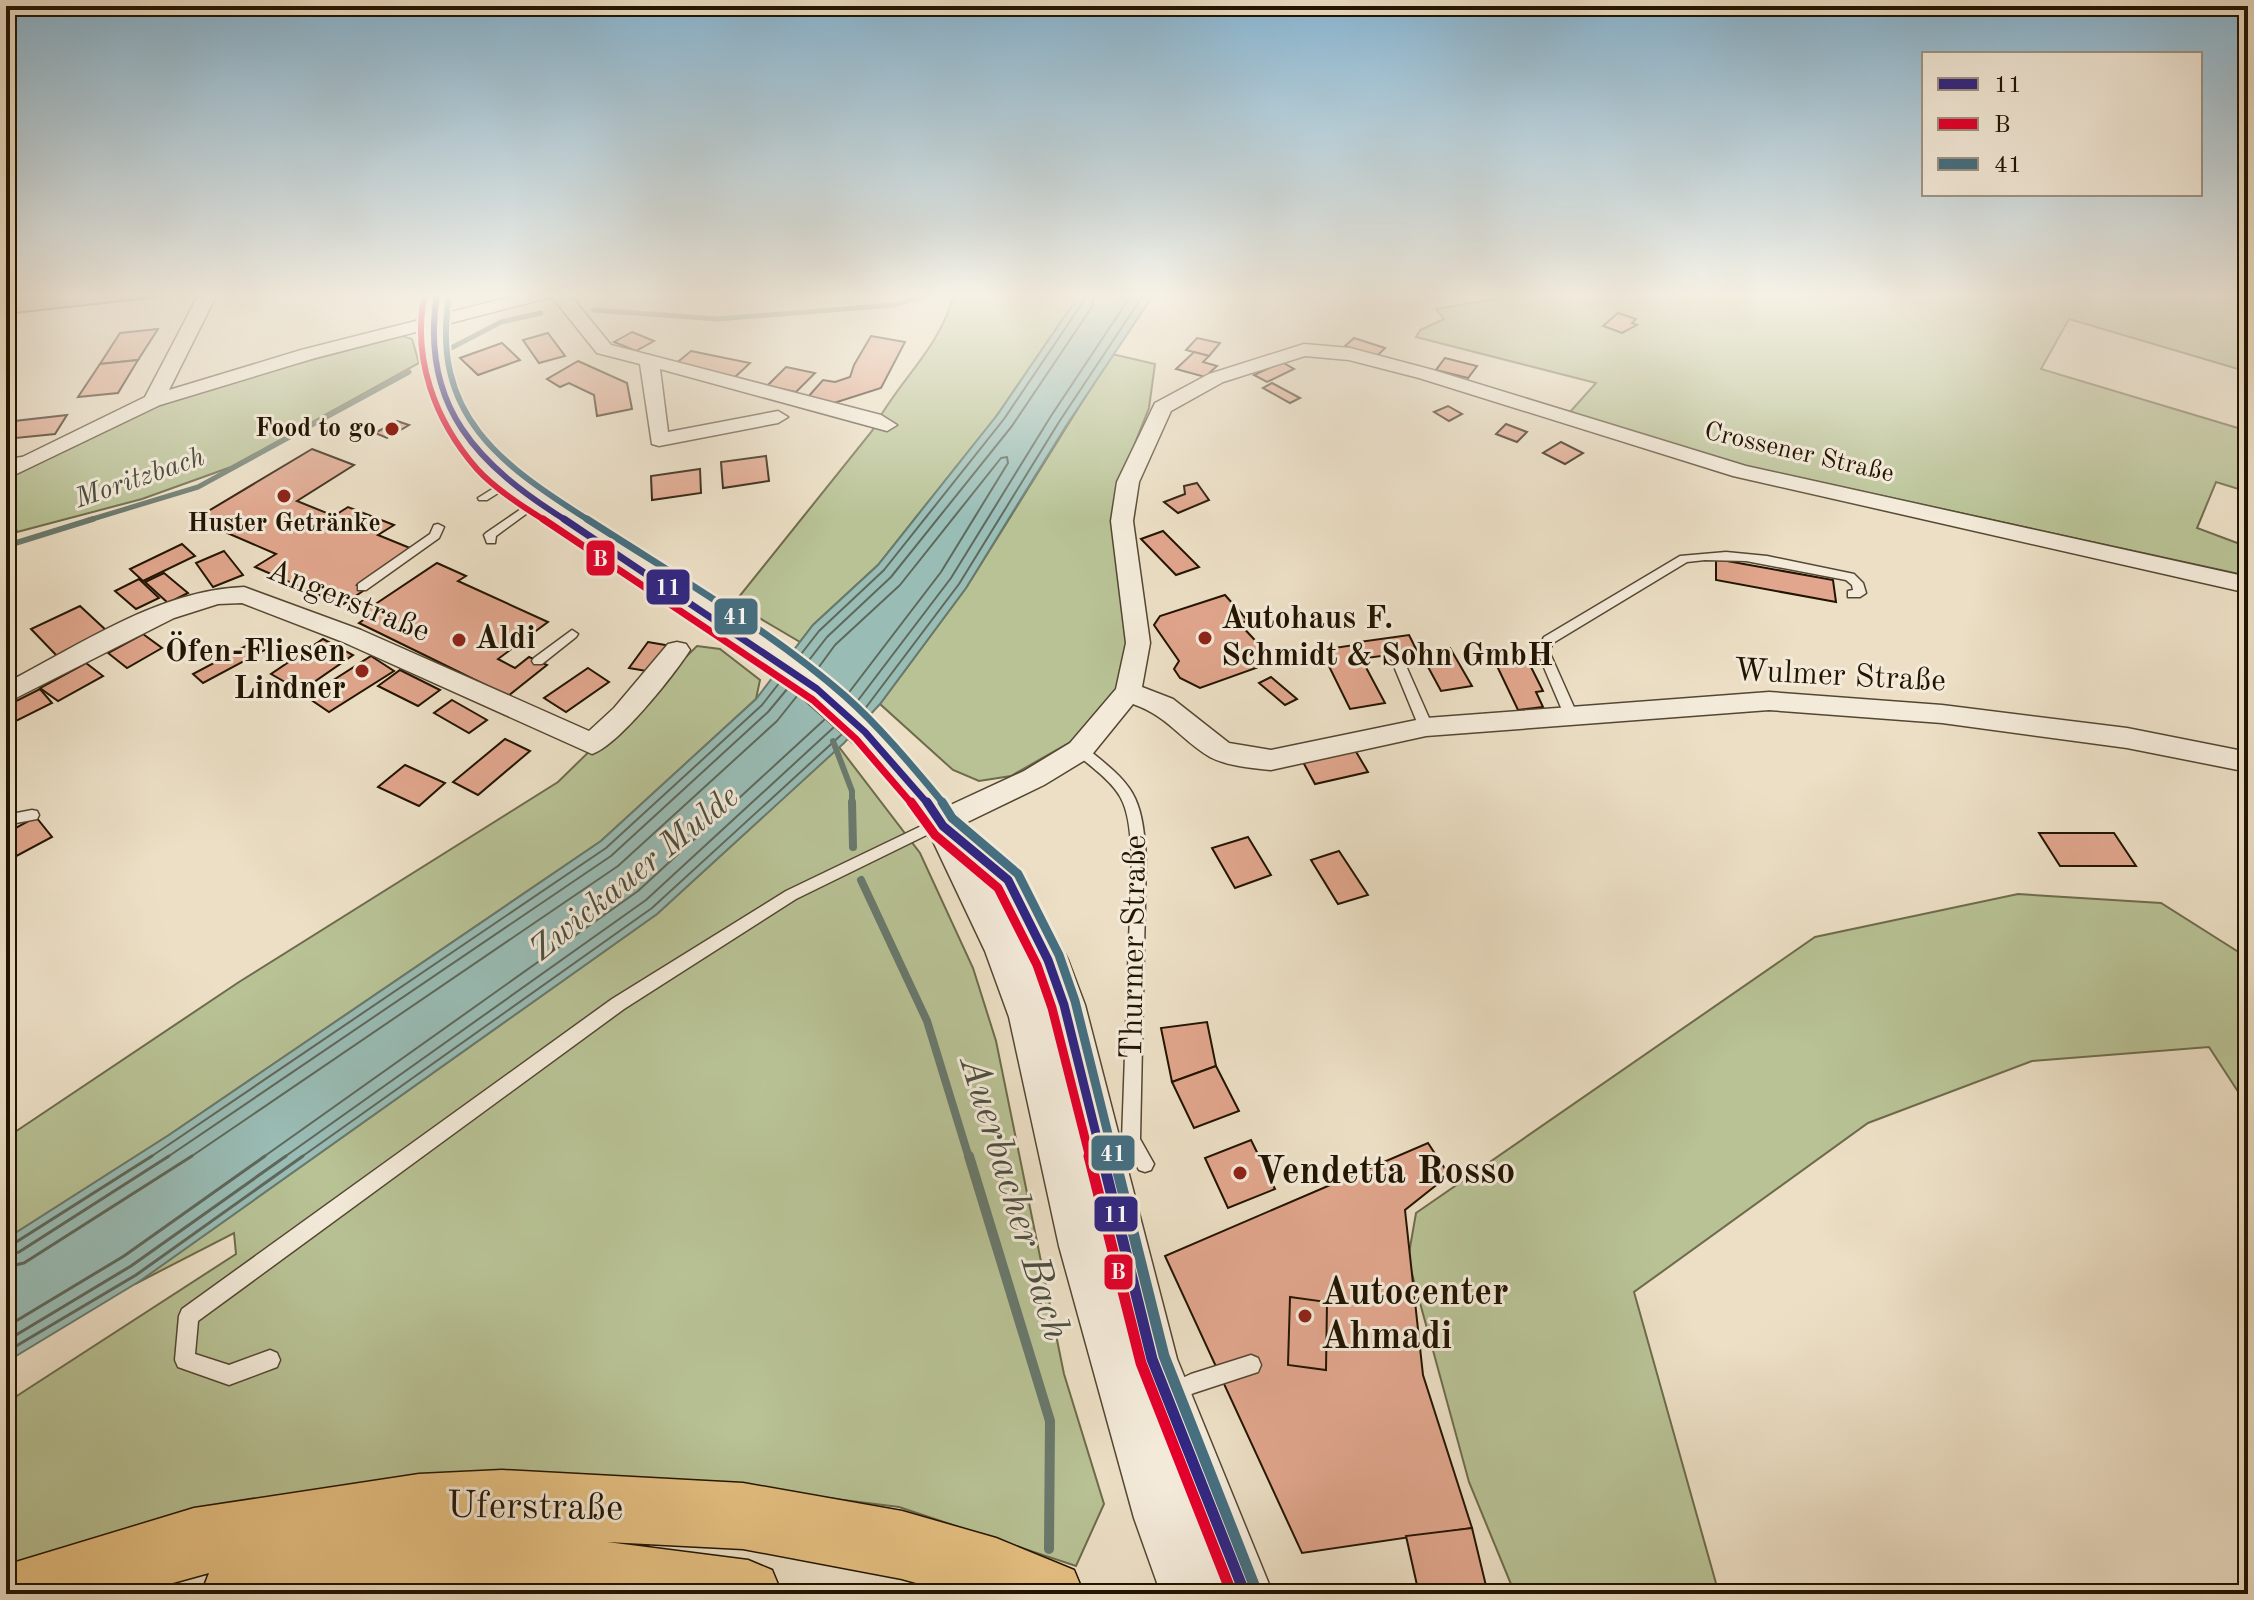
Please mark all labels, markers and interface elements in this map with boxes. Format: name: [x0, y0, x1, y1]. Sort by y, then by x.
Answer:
legend: [1922, 52, 2202, 196]
text: 11: [1994, 74, 2022, 98]
text: B: [1994, 114, 2011, 138]
text: 41: [1994, 154, 2022, 178]
place label: Food to go: [255, 416, 376, 442]
street label: Crossener Straße: [1702, 419, 1896, 487]
marker: Food to go: [383, 420, 401, 438]
water label: Moritzbach: [71, 444, 209, 515]
marker: Huster Getränke: [275, 487, 293, 505]
place label: Huster Getränke: [187, 511, 381, 537]
line badge: B: [585, 539, 616, 577]
text: B: [592, 549, 608, 571]
street label: Angerstraße: [262, 555, 434, 649]
line badge: 11: [645, 568, 691, 606]
text: 11: [655, 578, 681, 600]
line badge: 41: [713, 597, 759, 636]
place label: Autohaus F. Schmidt & Sohn GmbH: [1221, 604, 1553, 673]
text: 41: [723, 607, 749, 629]
place label: Aldi: [475, 624, 536, 656]
marker: Autohaus F. Schmidt & Sohn GmbH: [1196, 629, 1214, 647]
place label: Öfen-Fliesen Lindner: [165, 631, 346, 706]
marker: Aldi: [450, 631, 468, 649]
street label: Wulmer Straße: [1733, 655, 1947, 699]
marker: Öfen-Fliesen Lindner: [353, 662, 371, 680]
water label: Zwickauer Mulde: [524, 780, 746, 968]
street label: Thurmer Straße: [1117, 835, 1153, 1059]
water label: Auerbacher Bach: [950, 1050, 1075, 1346]
line badge: 41: [1090, 1134, 1136, 1172]
text: 41: [1100, 1144, 1126, 1166]
place label: Vendetta Rosso: [1256, 1154, 1515, 1192]
marker: Vendetta Rosso: [1231, 1164, 1249, 1182]
line badge: 11: [1093, 1195, 1139, 1233]
text: 11: [1103, 1205, 1129, 1227]
line badge: B: [1103, 1253, 1134, 1291]
text: B: [1110, 1262, 1126, 1284]
place label: Autocenter Ahmadi: [1321, 1275, 1509, 1357]
marker: Autocenter Ahmadi: [1296, 1307, 1314, 1325]
street label: Uferstraße: [446, 1487, 624, 1529]

